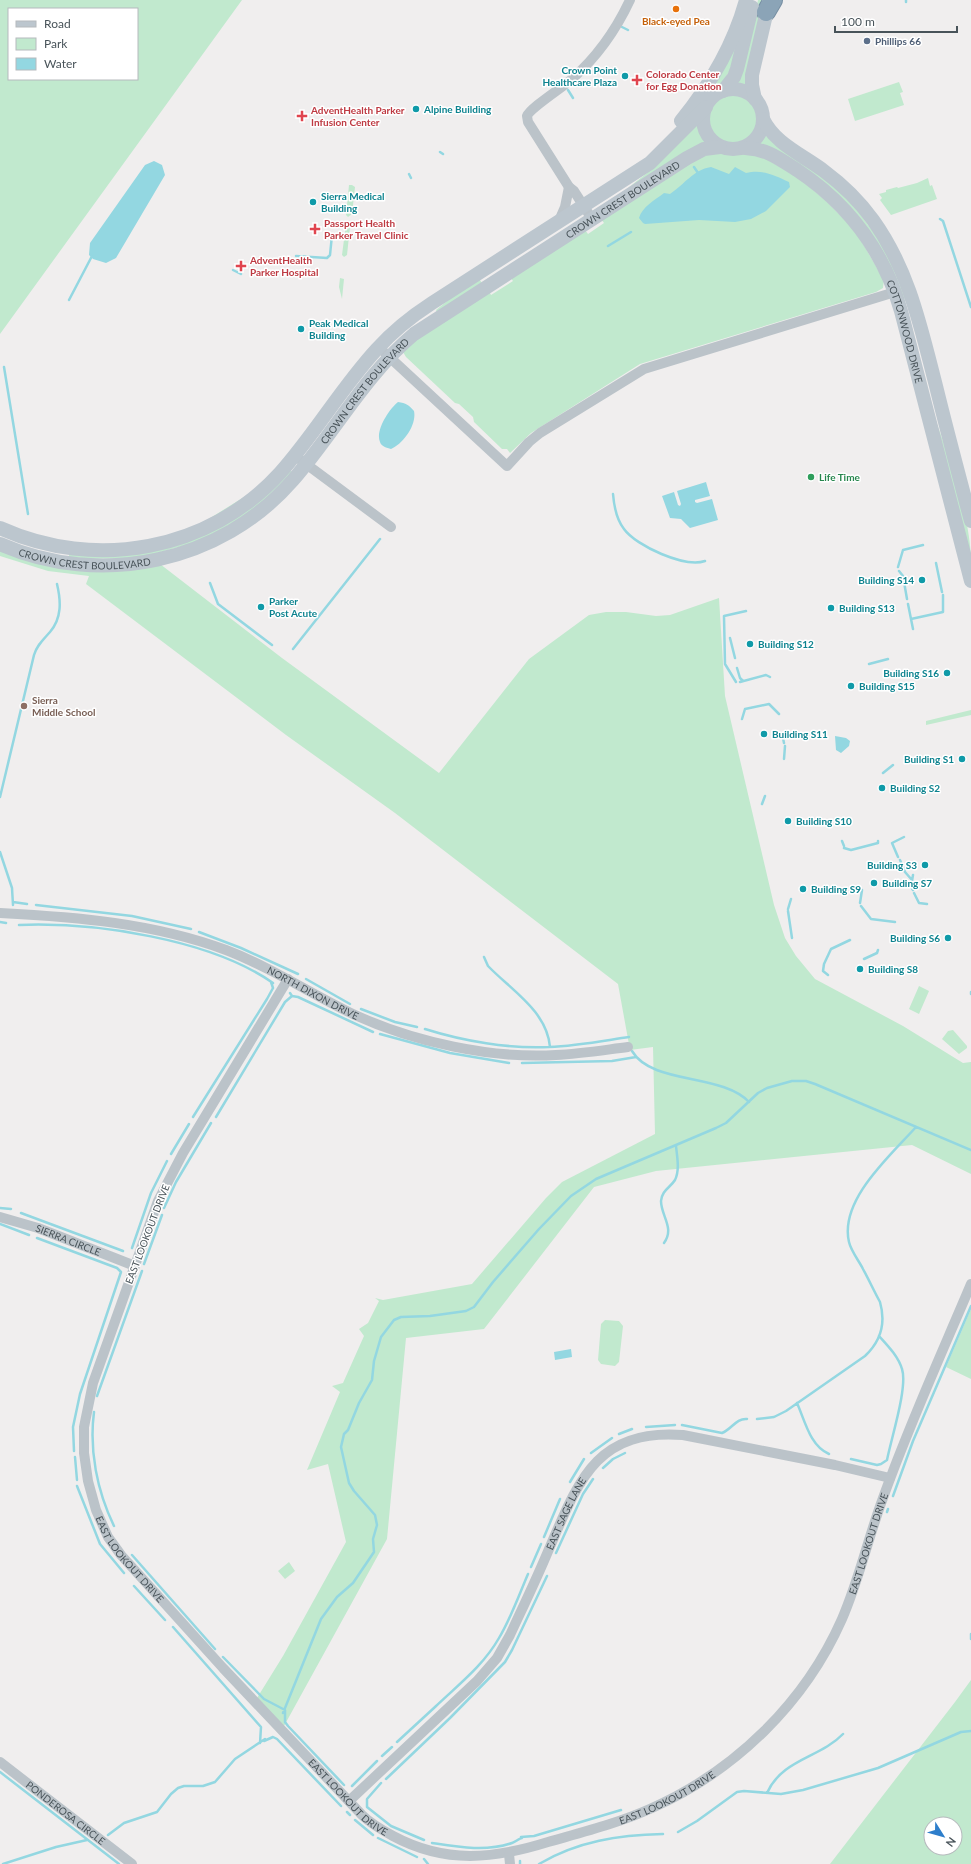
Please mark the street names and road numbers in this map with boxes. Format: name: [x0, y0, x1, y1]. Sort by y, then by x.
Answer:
street label: CROWN CREST BOULEVARD: [563, 158, 682, 241]
street label: COTTONWOOD DRIVE: [884, 278, 926, 385]
street label: CROWN CREST BOULEVARD: [318, 335, 412, 446]
street label: CROWN CREST BOULEVARD: [17, 546, 152, 571]
street label: NORTH DIXON DRIVE: [265, 964, 361, 1022]
street label: EAST LOOKOUT DRIVE: [122, 1182, 172, 1286]
street label: SIERRA CIRCLE: [34, 1222, 103, 1258]
street label: EAST SAGE LANE: [543, 1475, 589, 1552]
street label: EAST LOOKOUT DRIVE: [846, 1491, 890, 1596]
street label: EAST LOOKOUT DRIVE: [93, 1514, 167, 1605]
street label: EAST LOOKOUT DRIVE: [306, 1756, 390, 1838]
street label: EAST LOOKOUT DRIVE: [617, 1768, 717, 1827]
street label: PONDEROSA CIRCLE: [24, 1778, 108, 1847]

